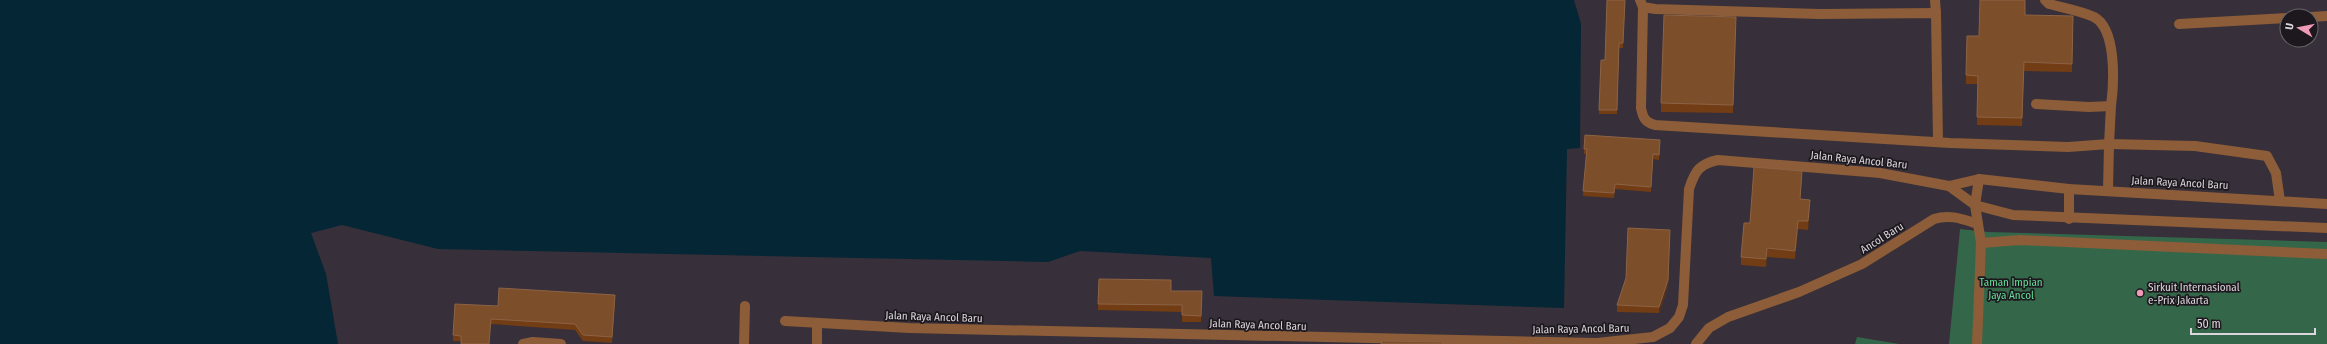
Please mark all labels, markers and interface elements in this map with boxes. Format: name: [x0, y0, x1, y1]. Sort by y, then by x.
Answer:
north arrow: [2279, 8, 2319, 48]
text: U: [2283, 22, 2297, 31]
street label: Jalan Raya Ancol Baru: [1810, 148, 1908, 172]
street label: Jalan Raya Ancol Baru: [2131, 174, 2229, 192]
street label: Ancol Baru: [1858, 220, 1906, 256]
park label: Taman Impian Jaya Ancol: [1979, 276, 2043, 302]
place label: Sirkuit Internasional e-Prix Jakarta: [2148, 281, 2240, 307]
marker: Sirkuit Internasional e-Prix Jakarta: [2135, 288, 2145, 298]
street label: Jalan Raya Ancol Baru: [885, 309, 983, 325]
scale bar: [2191, 310, 2315, 336]
street label: Jalan Raya Ancol Baru: [1209, 317, 1307, 333]
text: 50 m: [2197, 317, 2221, 331]
street label: Jalan Raya Ancol Baru: [1532, 322, 1630, 336]

